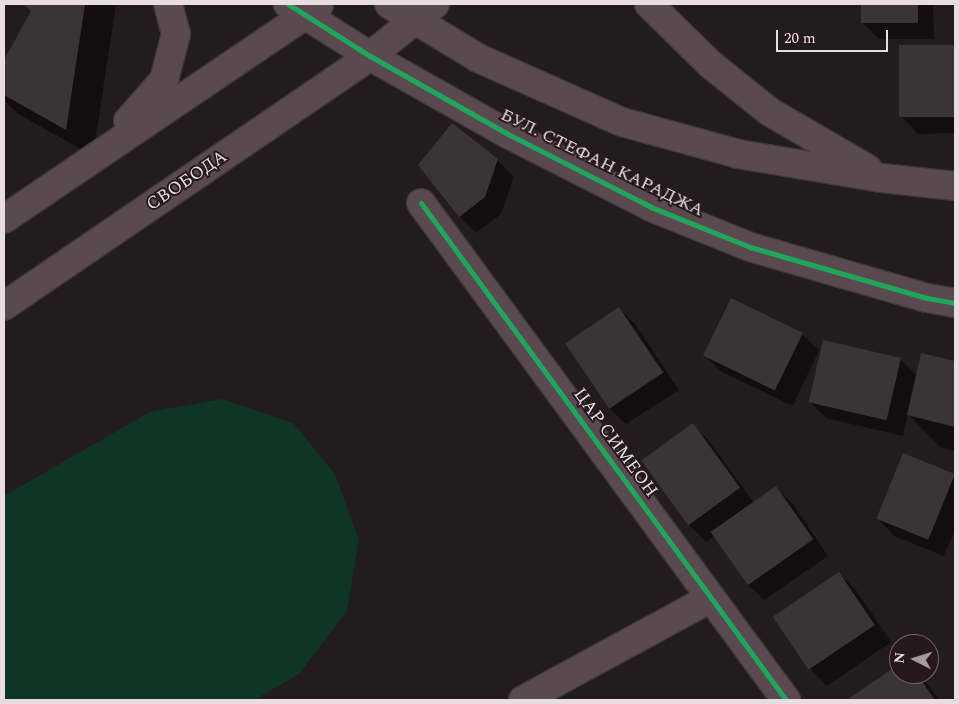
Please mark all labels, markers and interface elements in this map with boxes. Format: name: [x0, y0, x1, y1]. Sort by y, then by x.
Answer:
scale bar: [779, 20, 892, 52]
text: 20 m: [784, 27, 816, 50]
street label: БУЛ. СТЕФАН КАРАДЖА: [497, 104, 707, 222]
street label: СВОБОДА: [143, 146, 231, 216]
street label: ЦАР СИМЕОН: [568, 384, 662, 502]
north arrow: [889, 634, 939, 684]
text: N: [889, 651, 911, 664]

